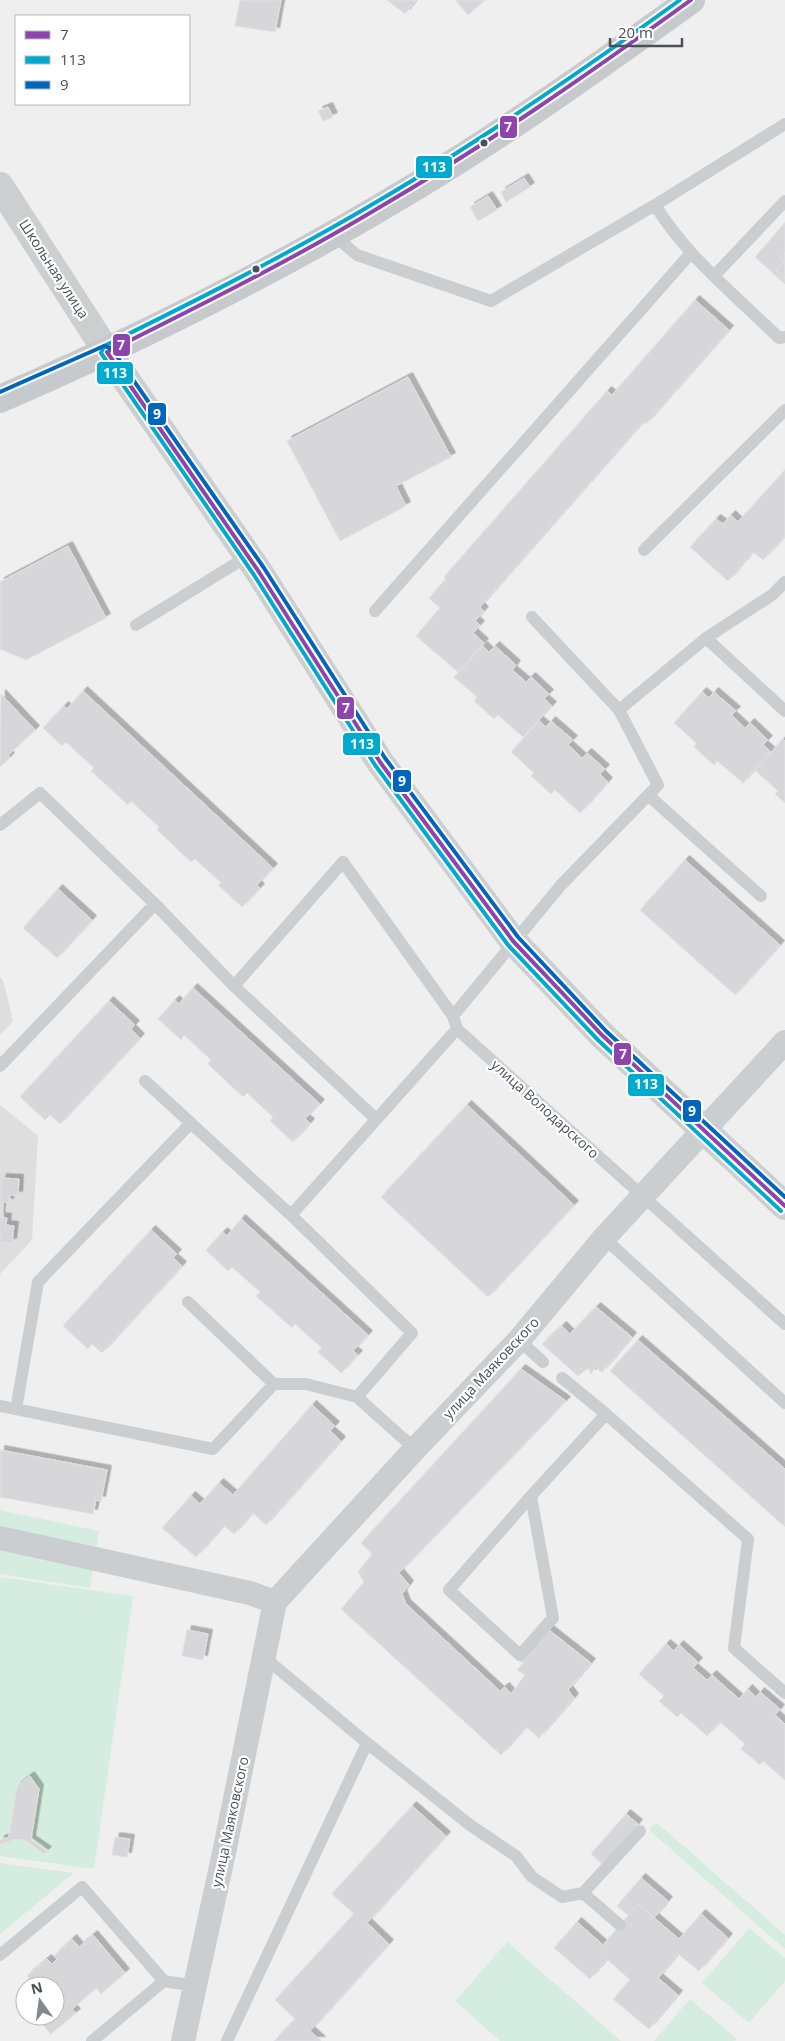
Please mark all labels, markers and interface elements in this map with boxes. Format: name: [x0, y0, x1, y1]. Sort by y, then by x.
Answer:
legend: [15, 15, 190, 105]
scale bar: [610, 15, 682, 47]
text: 20 m: [618, 22, 653, 42]
text: 7: [60, 24, 69, 44]
text: 113: [60, 49, 86, 69]
text: 9: [60, 74, 69, 94]
line badge: 7: [499, 115, 518, 139]
text: 7: [504, 117, 512, 136]
unlabelled marker: [479, 138, 489, 148]
line badge: 113: [415, 155, 453, 179]
text: 113: [422, 157, 446, 176]
street label: Школьная улица: [15, 215, 94, 322]
unlabelled marker: [251, 264, 261, 274]
line badge: 7: [112, 333, 131, 357]
text: 7: [117, 335, 125, 354]
line badge: 113: [96, 361, 134, 385]
text: 113: [103, 363, 127, 382]
line badge: 9: [147, 402, 167, 426]
text: 9: [153, 404, 161, 423]
line badge: 7: [336, 696, 355, 720]
text: 7: [342, 698, 350, 717]
line badge: 113: [342, 732, 381, 756]
text: 113: [350, 734, 374, 753]
line badge: 9: [392, 769, 412, 793]
text: 9: [398, 771, 406, 790]
line badge: 7: [613, 1042, 632, 1066]
text: 7: [619, 1044, 627, 1063]
street label: улица Володарского: [487, 1055, 603, 1162]
line badge: 113: [627, 1073, 665, 1097]
text: 113: [634, 1074, 658, 1093]
line badge: 9: [682, 1099, 702, 1123]
text: 9: [688, 1101, 696, 1120]
street label: улица Маяковского: [438, 1313, 543, 1423]
street label: улица Маяковского: [206, 1755, 253, 1889]
north arrow: [15, 1976, 65, 2026]
text: N: [29, 1977, 45, 1998]

